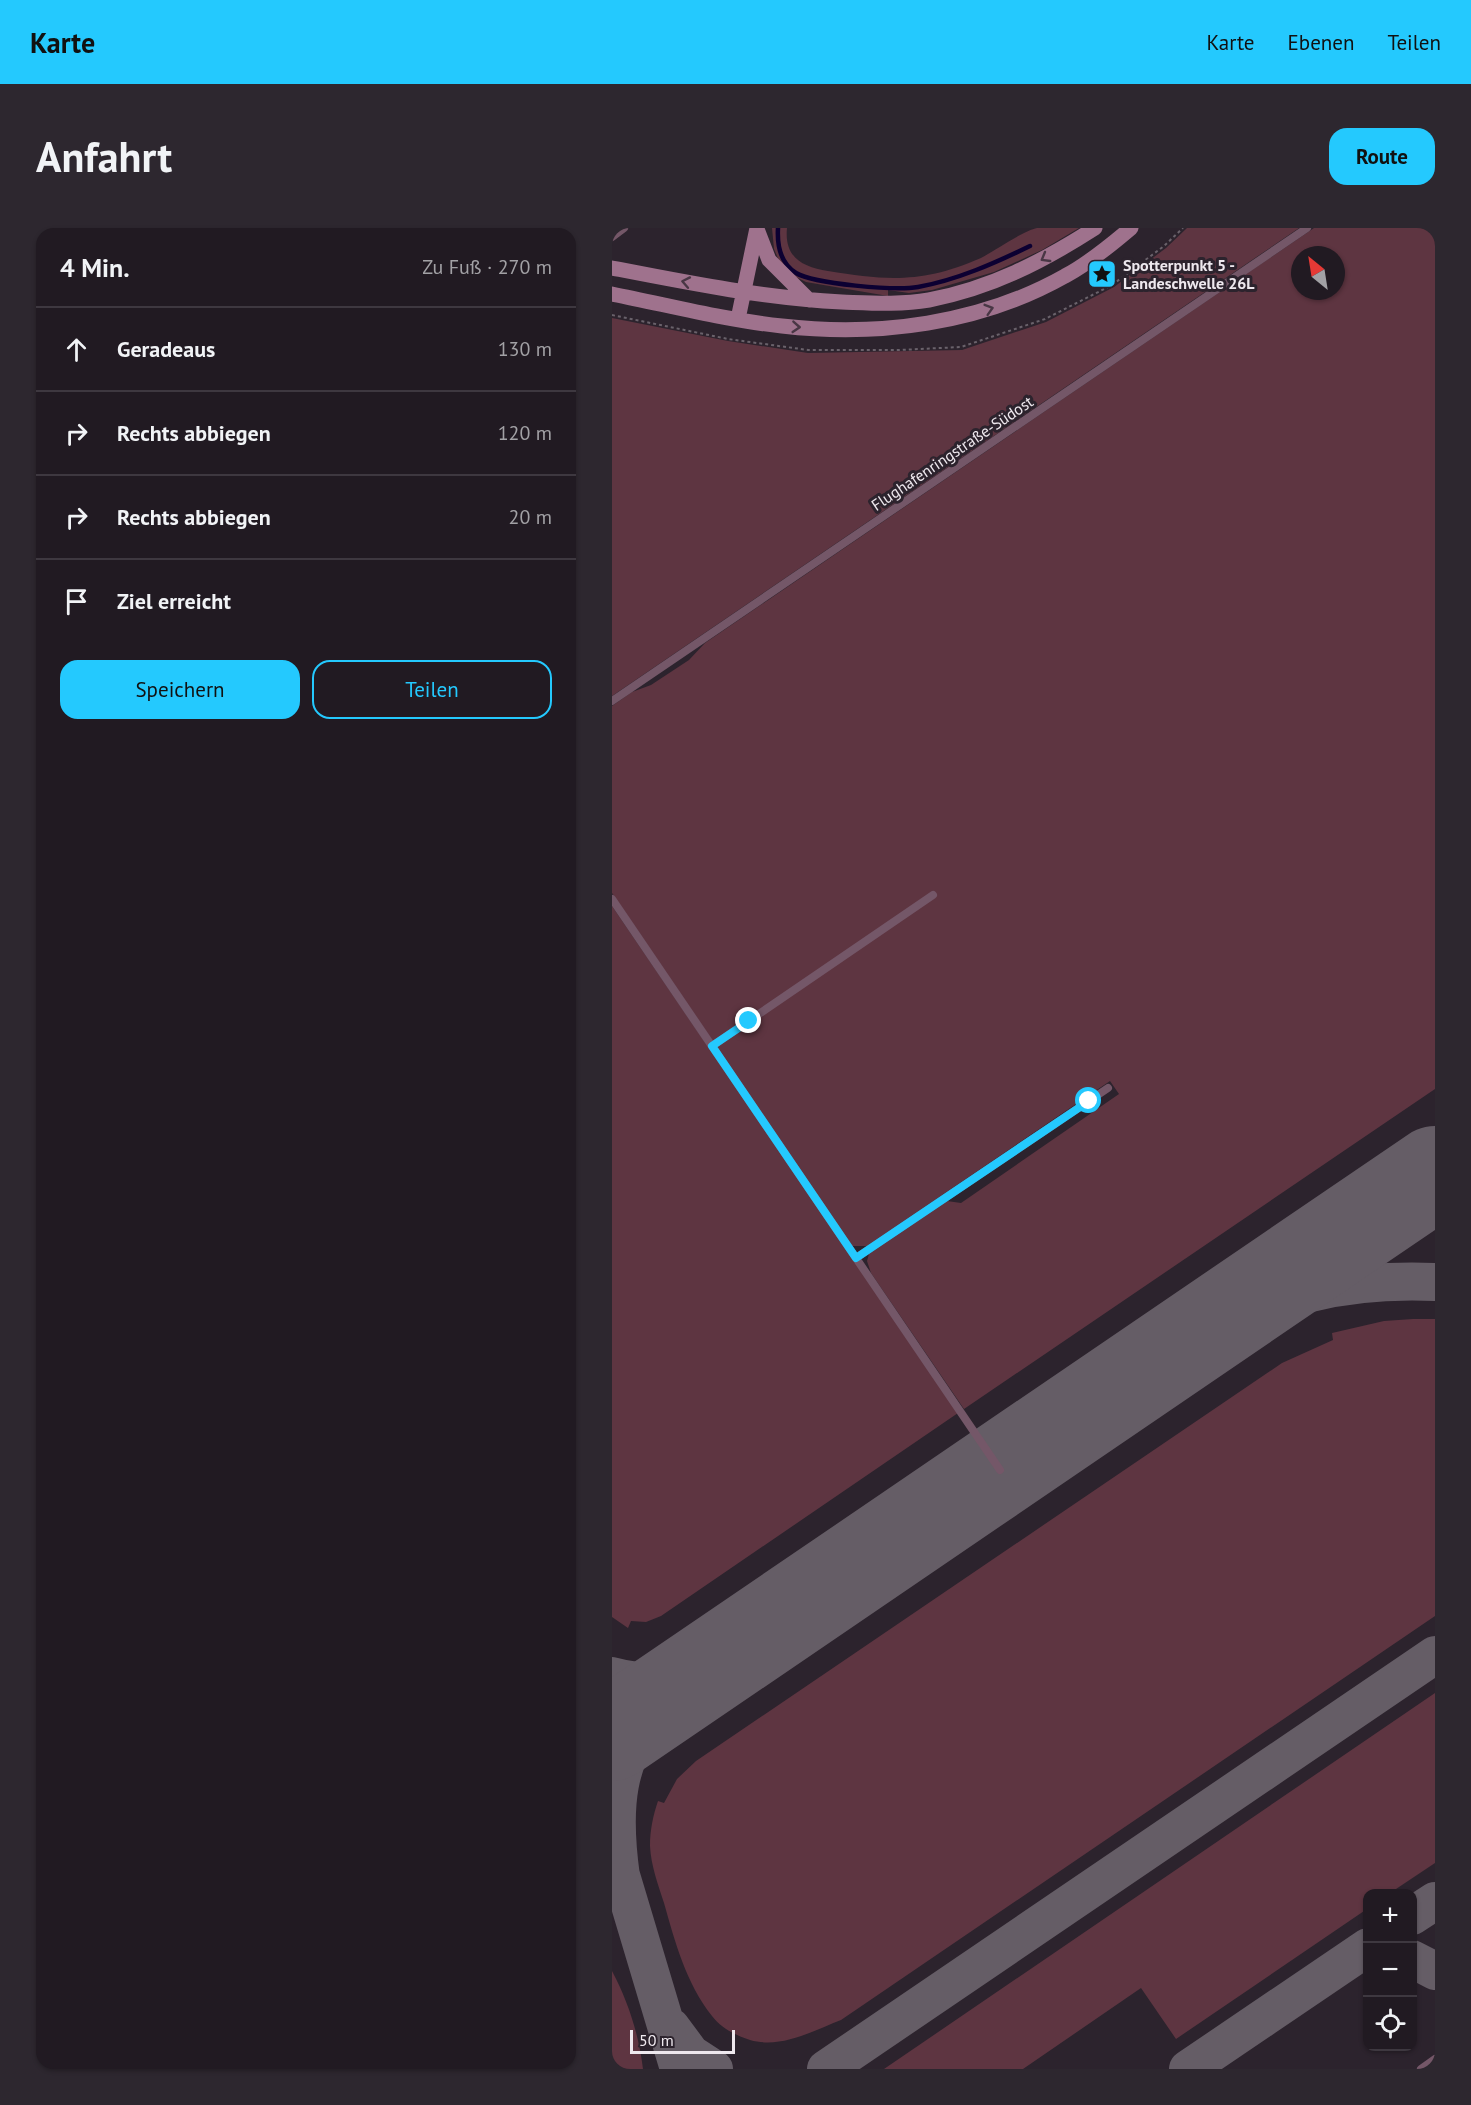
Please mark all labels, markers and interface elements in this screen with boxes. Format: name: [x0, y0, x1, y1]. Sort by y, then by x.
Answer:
text: Karte: [30, 24, 95, 61]
text: Karte: [1207, 29, 1255, 56]
text: Ebenen: [1288, 29, 1354, 56]
text: Teilen: [1387, 29, 1441, 56]
button: Route: [1329, 128, 1435, 185]
text: Anfahrt: [36, 129, 172, 184]
north arrow: [1291, 246, 1345, 300]
text: 4 Min.: [60, 251, 130, 284]
one-way arrow: [1041, 251, 1051, 263]
text: Zu Fuß · 270 m: [422, 254, 552, 280]
place label: Spotterpunkt 5 - Landeschwelle 26L: [1123, 255, 1255, 293]
place icon: Spotterpunkt 5 - Landeschwelle 26L: [1086, 258, 1118, 290]
one-way arrow: [681, 276, 691, 289]
one-way arrow: [983, 303, 994, 316]
one-way arrow: [791, 320, 800, 333]
icon: ahead: [60, 333, 93, 366]
text: Geradeaus: [117, 335, 215, 363]
text: 130 m: [498, 336, 552, 362]
street label: Flughafenringstraße-Südost: [867, 391, 1037, 515]
icon: right: [60, 417, 93, 450]
text: Rechts abbiegen: [117, 419, 271, 447]
text: 120 m: [498, 420, 552, 446]
icon: right: [60, 501, 93, 534]
text: Rechts abbiegen: [117, 503, 271, 531]
text: 20 m: [509, 504, 552, 530]
icon: arrive: [60, 585, 93, 618]
text: Ziel erreicht: [117, 587, 231, 615]
button: Speichern: [60, 660, 300, 719]
button: Teilen: [312, 660, 552, 719]
route end: [735, 1007, 761, 1033]
route start: [1075, 1087, 1101, 1113]
map controls: [1363, 1889, 1417, 2051]
button: +: [1363, 1889, 1417, 1943]
button: −: [1363, 1943, 1417, 1997]
button: locate: [1363, 1997, 1417, 2051]
scale bar: [630, 2027, 735, 2054]
text: 50 m: [639, 2030, 674, 2050]

